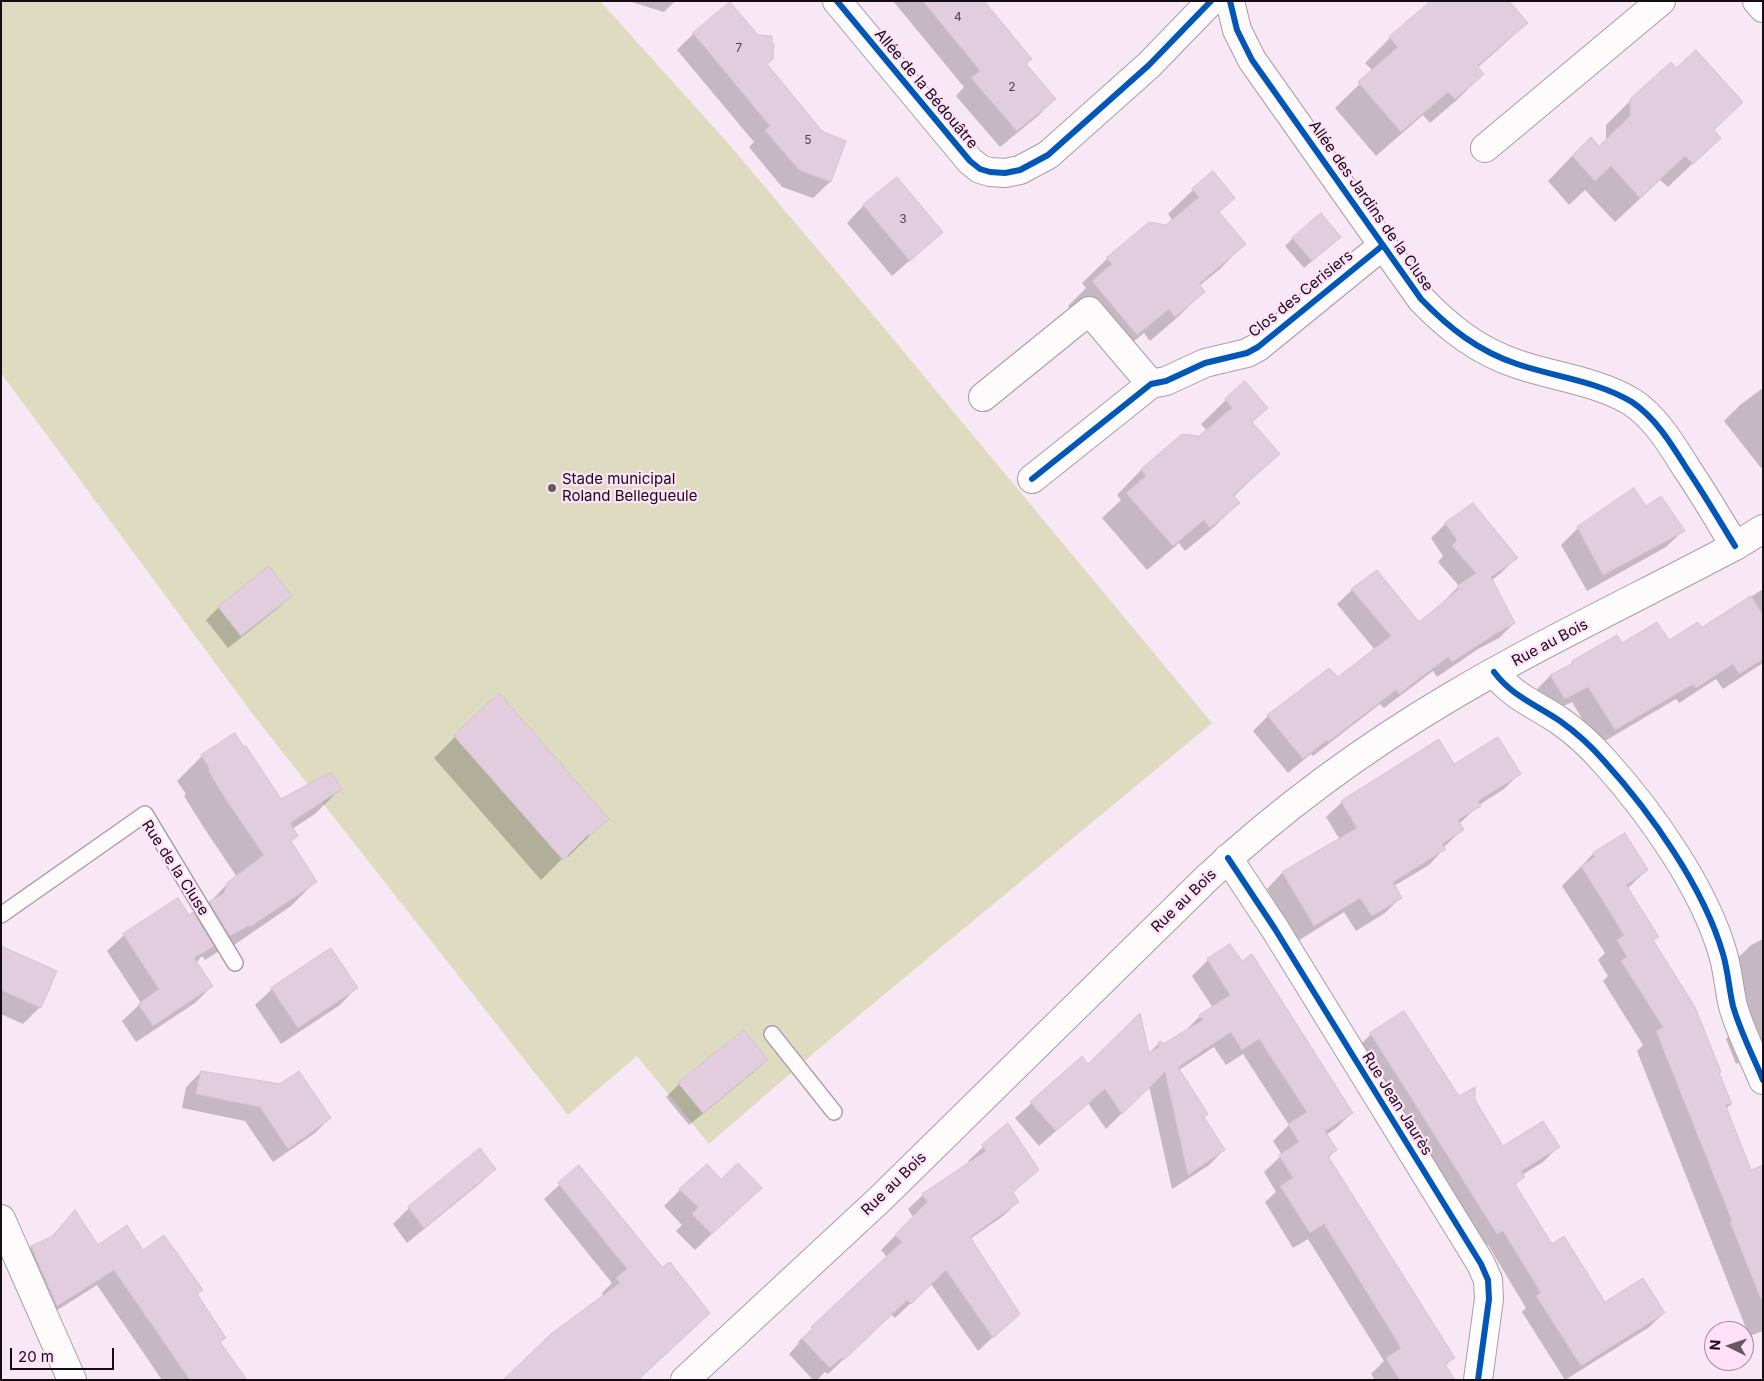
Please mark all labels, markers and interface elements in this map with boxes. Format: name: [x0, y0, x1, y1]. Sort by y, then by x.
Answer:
house number: 4: [954, 10, 962, 24]
street label: Allée de la Bédouâtre: [871, 25, 981, 153]
house number: 7: [736, 41, 742, 55]
house number: 2: [1008, 80, 1016, 94]
street label: Allée des Jardins de la Cluse: [1305, 117, 1437, 295]
house number: 5: [804, 133, 812, 147]
house number: 3: [899, 212, 907, 226]
street label: Clos des Cerisiers: [1245, 246, 1357, 342]
place label: Stade municipal Roland Bellegueule: [562, 470, 697, 505]
marker: Stade municipal Roland Bellegueule: [546, 482, 558, 494]
street label: Rue au Bois: [1509, 615, 1591, 671]
street label: Rue de la Cluse: [137, 817, 213, 919]
street label: Rue au Bois: [1148, 866, 1220, 936]
street label: Rue Jean Jaurès: [1358, 1049, 1436, 1159]
street label: Rue au Bois: [858, 1149, 930, 1219]
north arrow: [1704, 1321, 1754, 1371]
scale bar: [12, 1338, 116, 1370]
text: N: [1706, 1339, 1723, 1351]
text: 20 m: [18, 1347, 54, 1366]

